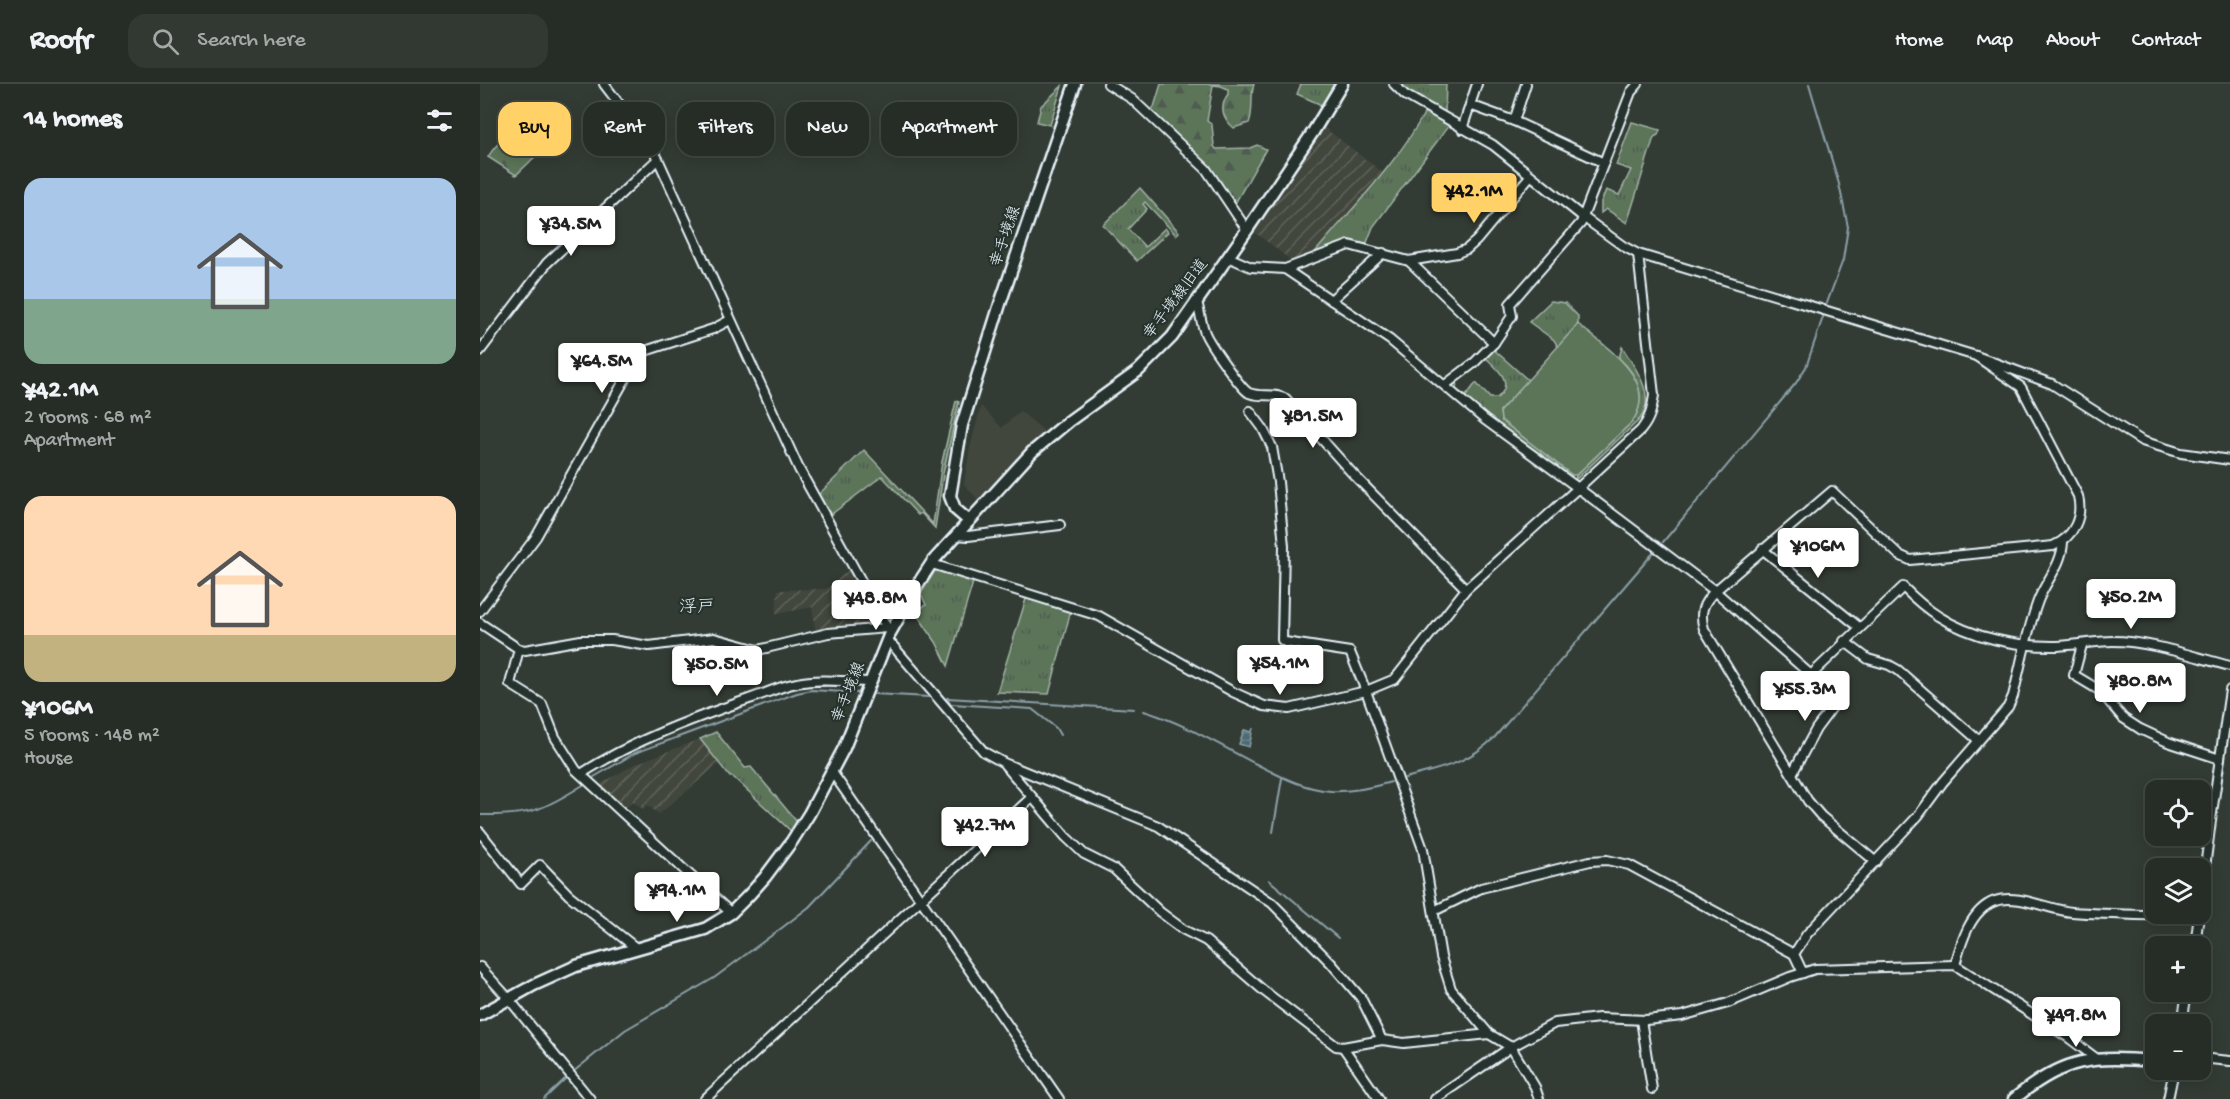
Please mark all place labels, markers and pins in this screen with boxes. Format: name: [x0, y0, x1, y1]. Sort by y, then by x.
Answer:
pin: ¥42.1M: [1425, 173, 1523, 224]
pin: ¥34.5M: [522, 206, 620, 257]
pin: ¥64.5M: [553, 343, 651, 394]
pin: ¥81.5M: [1264, 398, 1362, 449]
pin: ¥106M: [1776, 528, 1860, 579]
pin: ¥50.2M: [2082, 579, 2180, 630]
pin: ¥48.8M: [827, 580, 925, 631]
pin: ¥54.1M: [1231, 645, 1329, 696]
pin: ¥50.5M: [668, 646, 766, 697]
pin: ¥80.8M: [2091, 663, 2189, 714]
pin: ¥55.3M: [1756, 671, 1854, 722]
pin: ¥42.7M: [936, 807, 1034, 858]
pin: ¥94.1M: [628, 872, 726, 923]
pin: ¥49.8M: [2027, 997, 2125, 1048]

